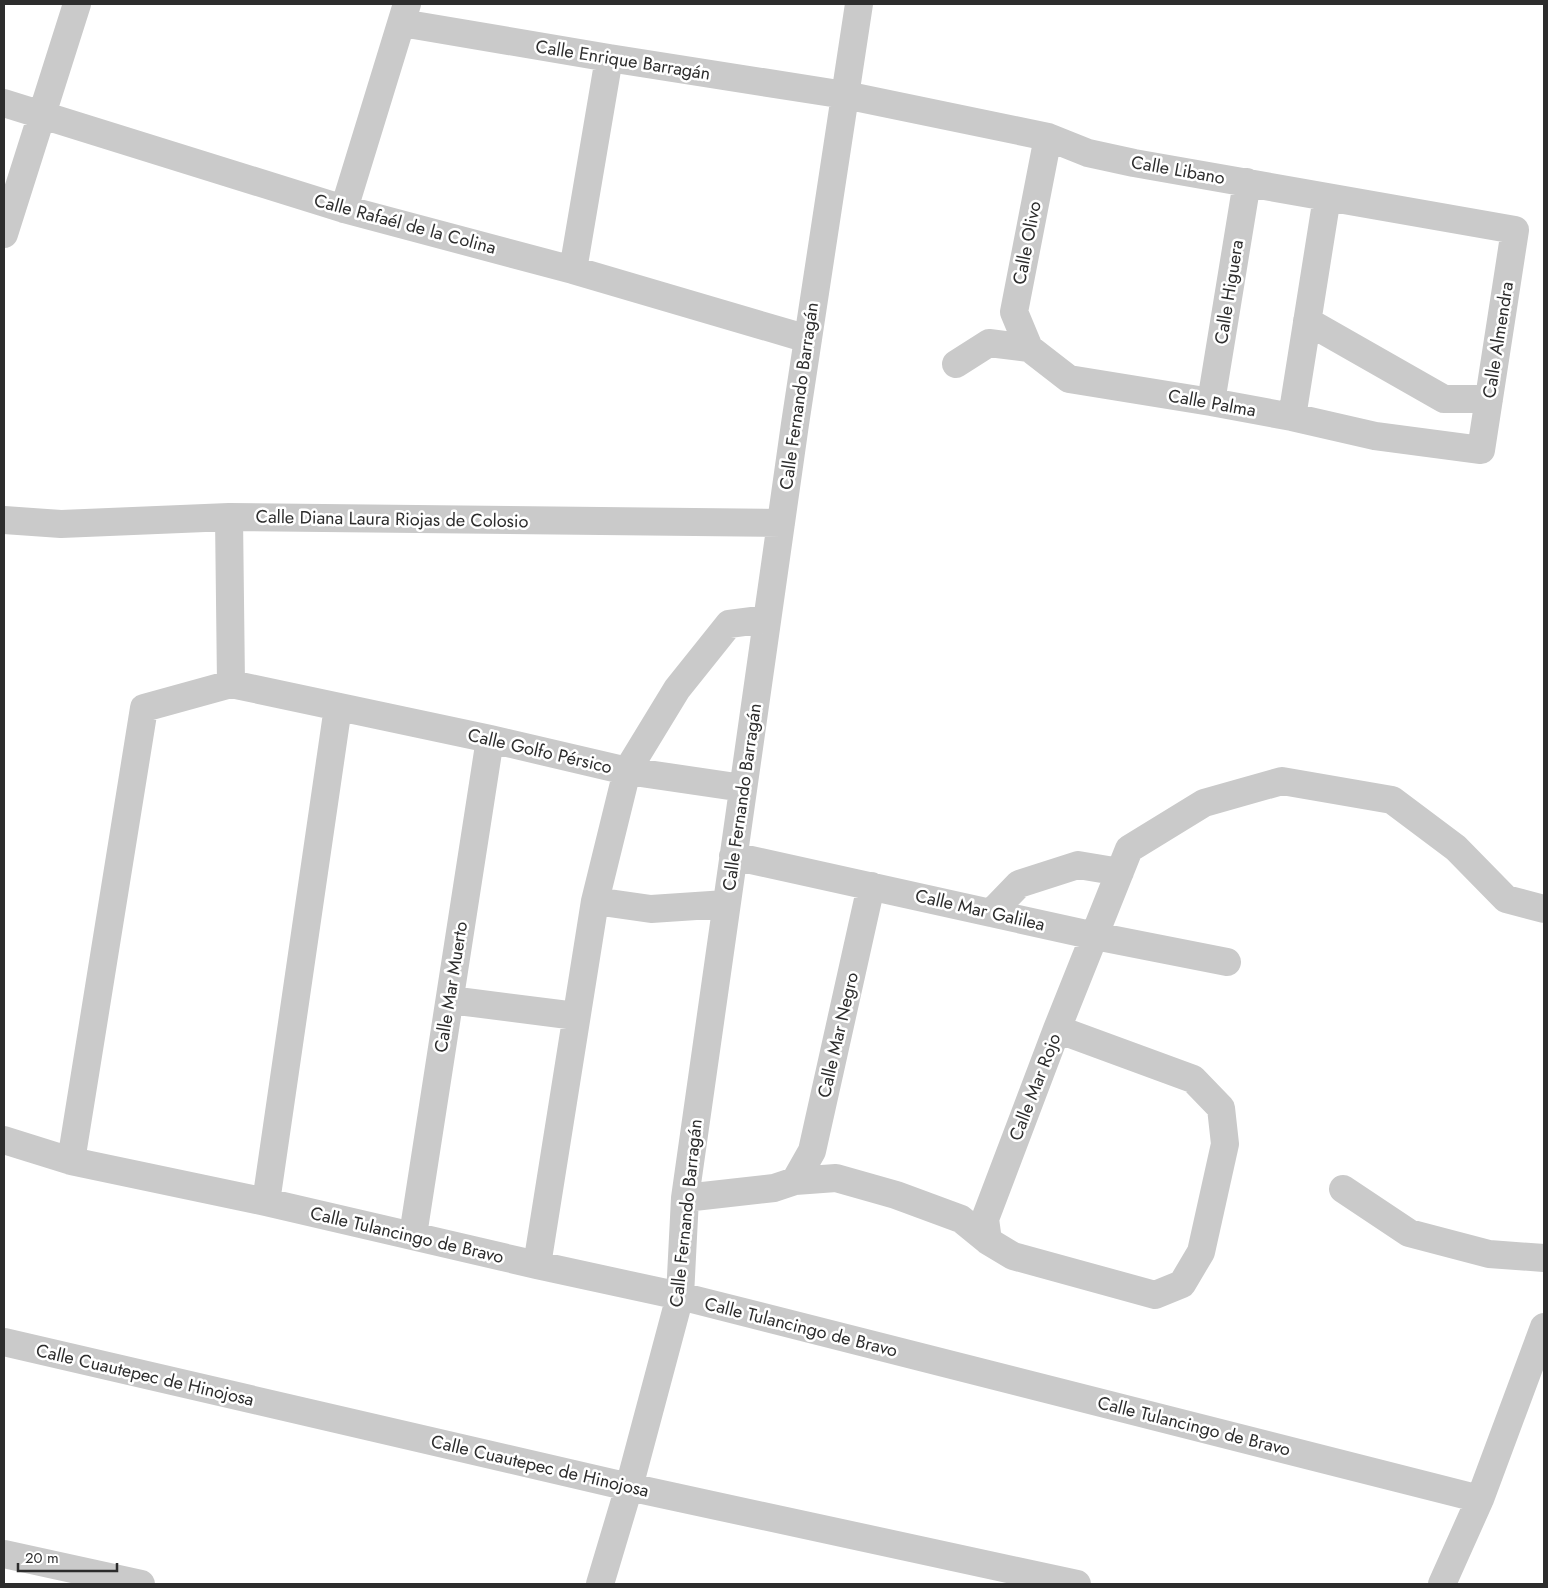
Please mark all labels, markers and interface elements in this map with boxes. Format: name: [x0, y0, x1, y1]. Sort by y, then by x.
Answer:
street label: Calle Enrique Barragán: [534, 33, 712, 87]
street label: Calle Libano: [1129, 149, 1227, 191]
street label: Calle Rafaél de la Colina: [311, 187, 499, 261]
street label: Calle Olivo: [1006, 199, 1048, 287]
street label: Calle Higuera: [1208, 238, 1250, 346]
street label: Calle Almendra: [1476, 280, 1520, 400]
street label: Calle Fernando Barragán: [773, 301, 825, 491]
street label: Calle Palma: [1166, 382, 1258, 424]
street label: Calle Diana Laura Riojas de Colosio: [255, 504, 529, 534]
street label: Calle Fernando Barragán: [716, 702, 768, 892]
street label: Calle Golfo Pérsico: [465, 722, 615, 780]
street label: Calle Mar Galilea: [913, 882, 1047, 938]
street label: Calle Mar Muerto: [428, 919, 474, 1054]
street label: Calle Mar Negro: [811, 970, 865, 1100]
street label: Calle Mar Rojo: [1003, 1029, 1067, 1144]
street label: Calle Fernando Barragán: [663, 1118, 709, 1308]
street label: Calle Tulancingo de Bravo: [308, 1200, 507, 1270]
street label: Calle Tulancingo de Bravo: [702, 1290, 900, 1364]
street label: Calle Cuautepec de Hinojosa: [33, 1337, 257, 1413]
street label: Calle Tulancingo de Bravo: [1095, 1389, 1293, 1463]
street label: Calle Cuautepec de Hinojosa: [428, 1428, 652, 1504]
scale bar: [18, 1540, 116, 1572]
text: 20 m: [25, 1547, 59, 1569]

